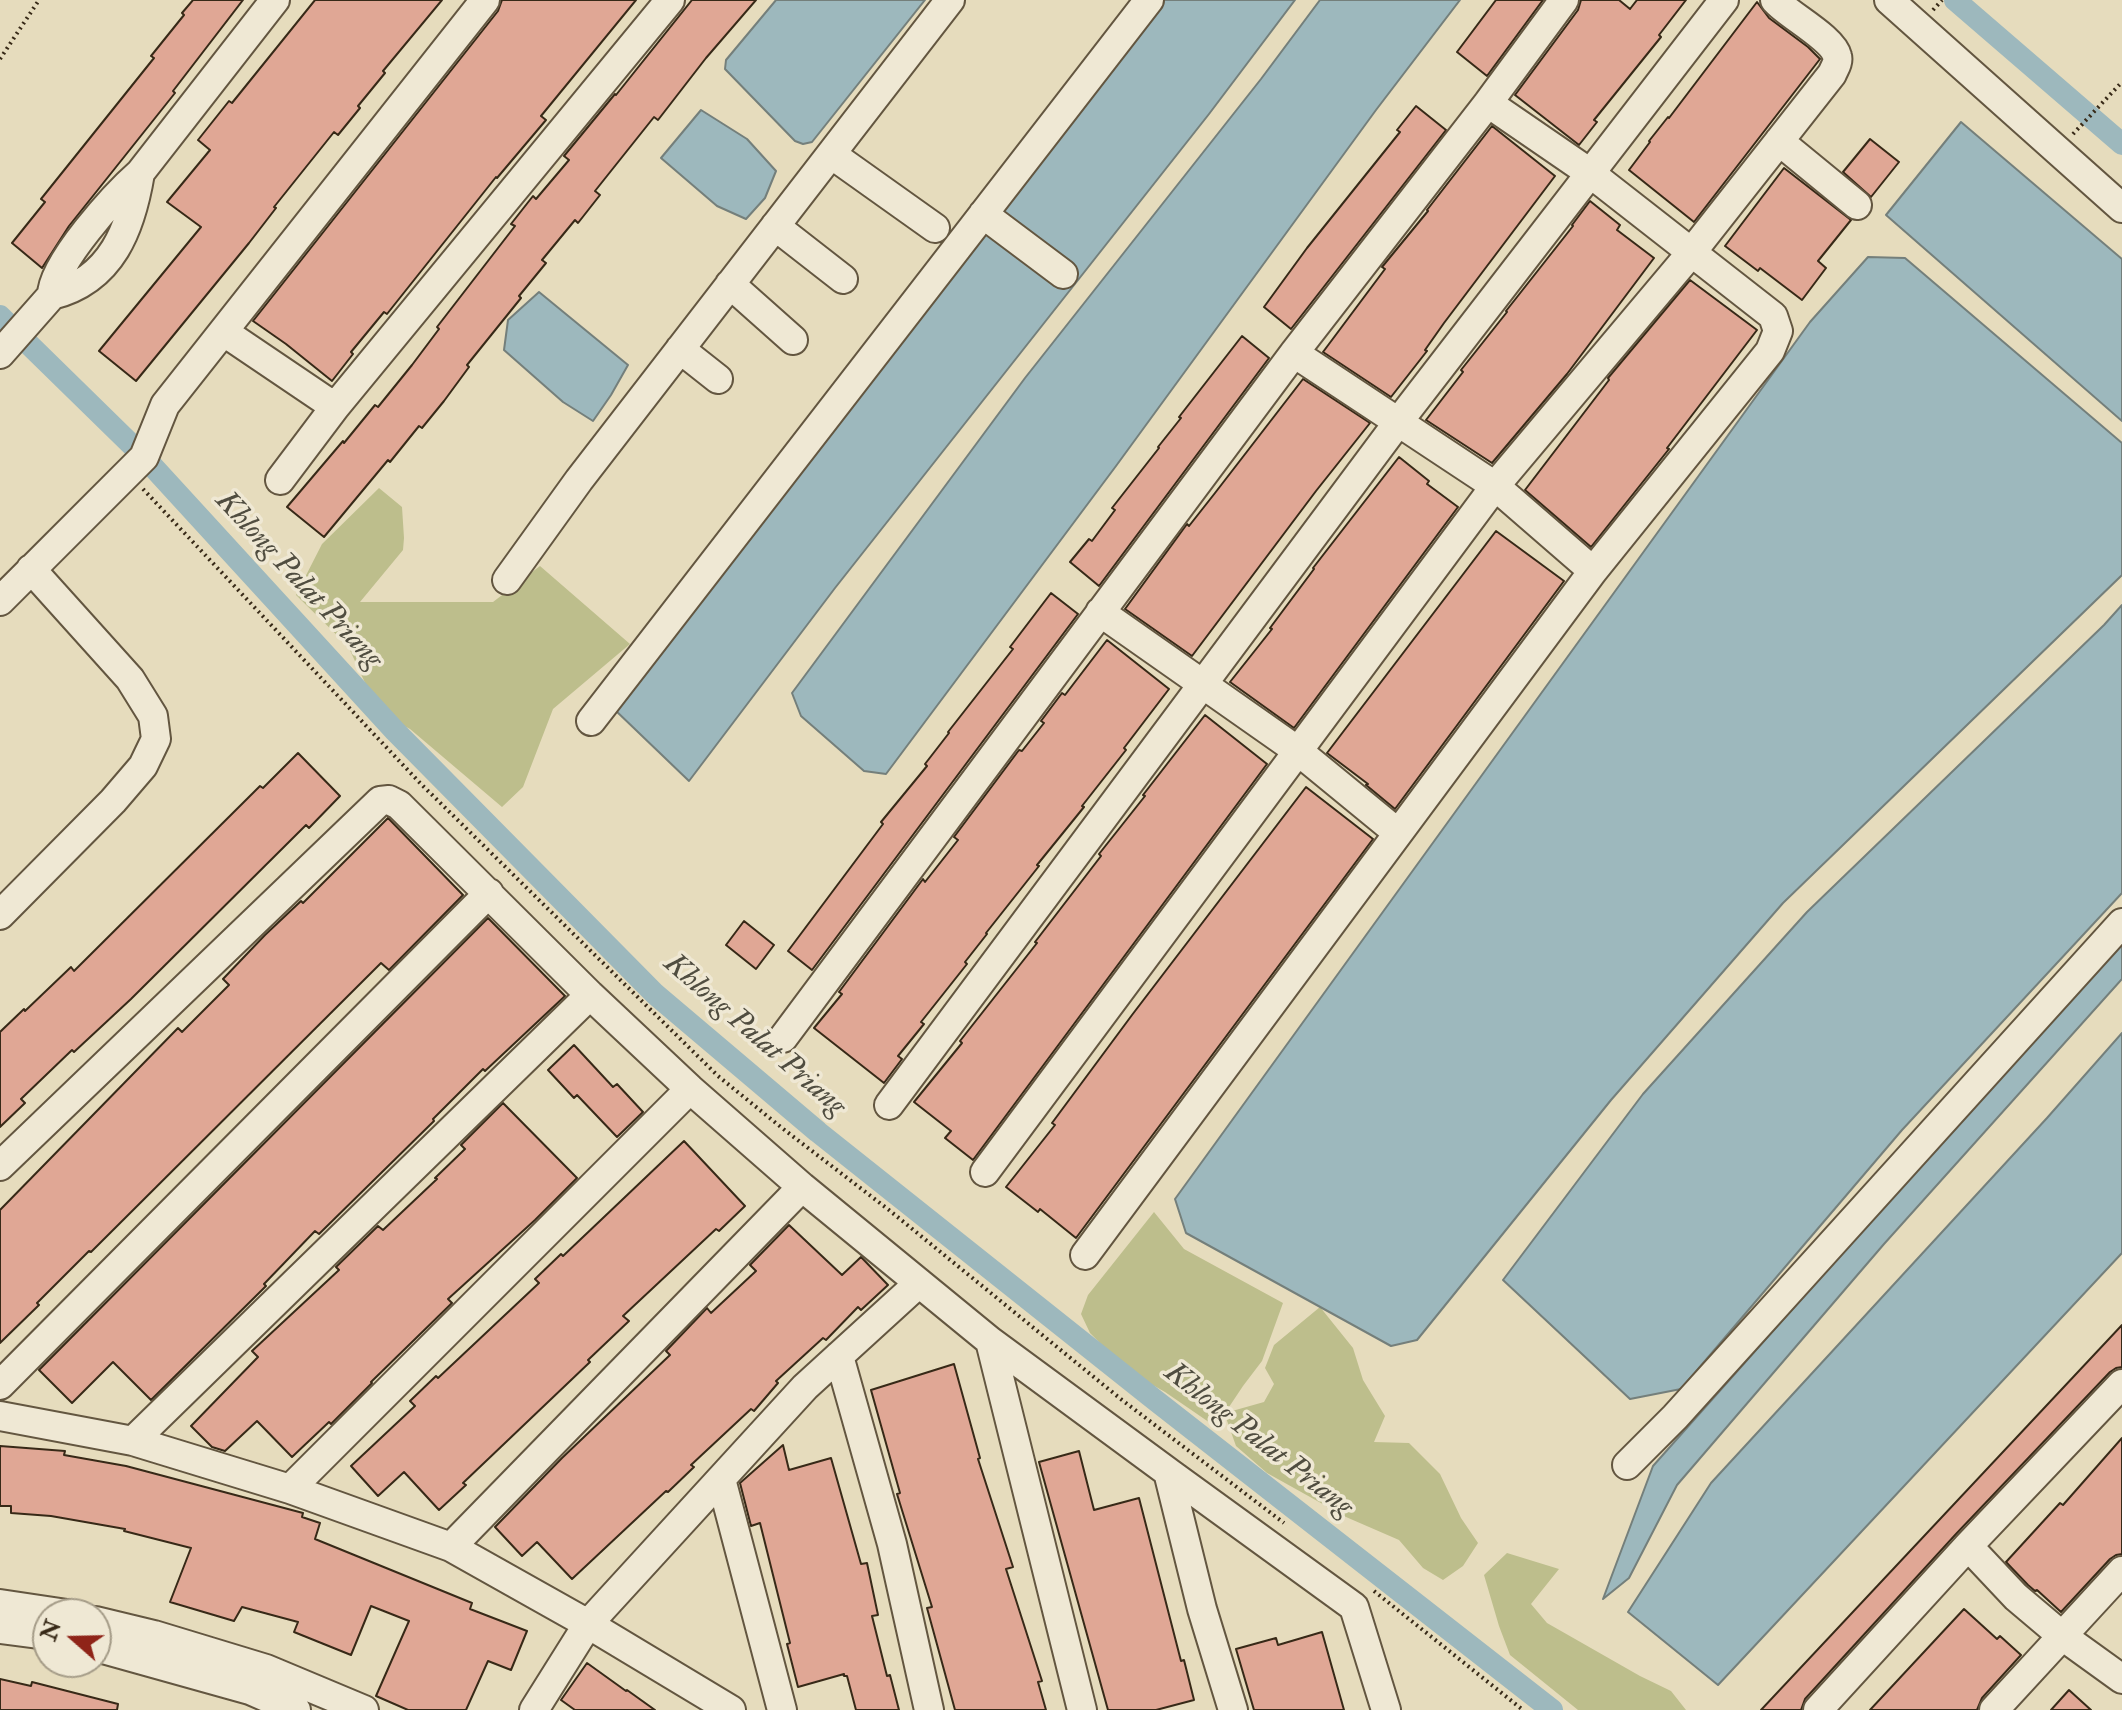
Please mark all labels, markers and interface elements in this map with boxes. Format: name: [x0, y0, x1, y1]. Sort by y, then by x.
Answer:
water label: Khlong Palat Priang: [206, 485, 390, 677]
water label: Khlong Palat Priang: [655, 947, 853, 1125]
water label: Khlong Palat Priang: [1156, 1356, 1360, 1526]
north arrow: [32, 1598, 112, 1678]
text: N: [35, 1616, 68, 1645]

